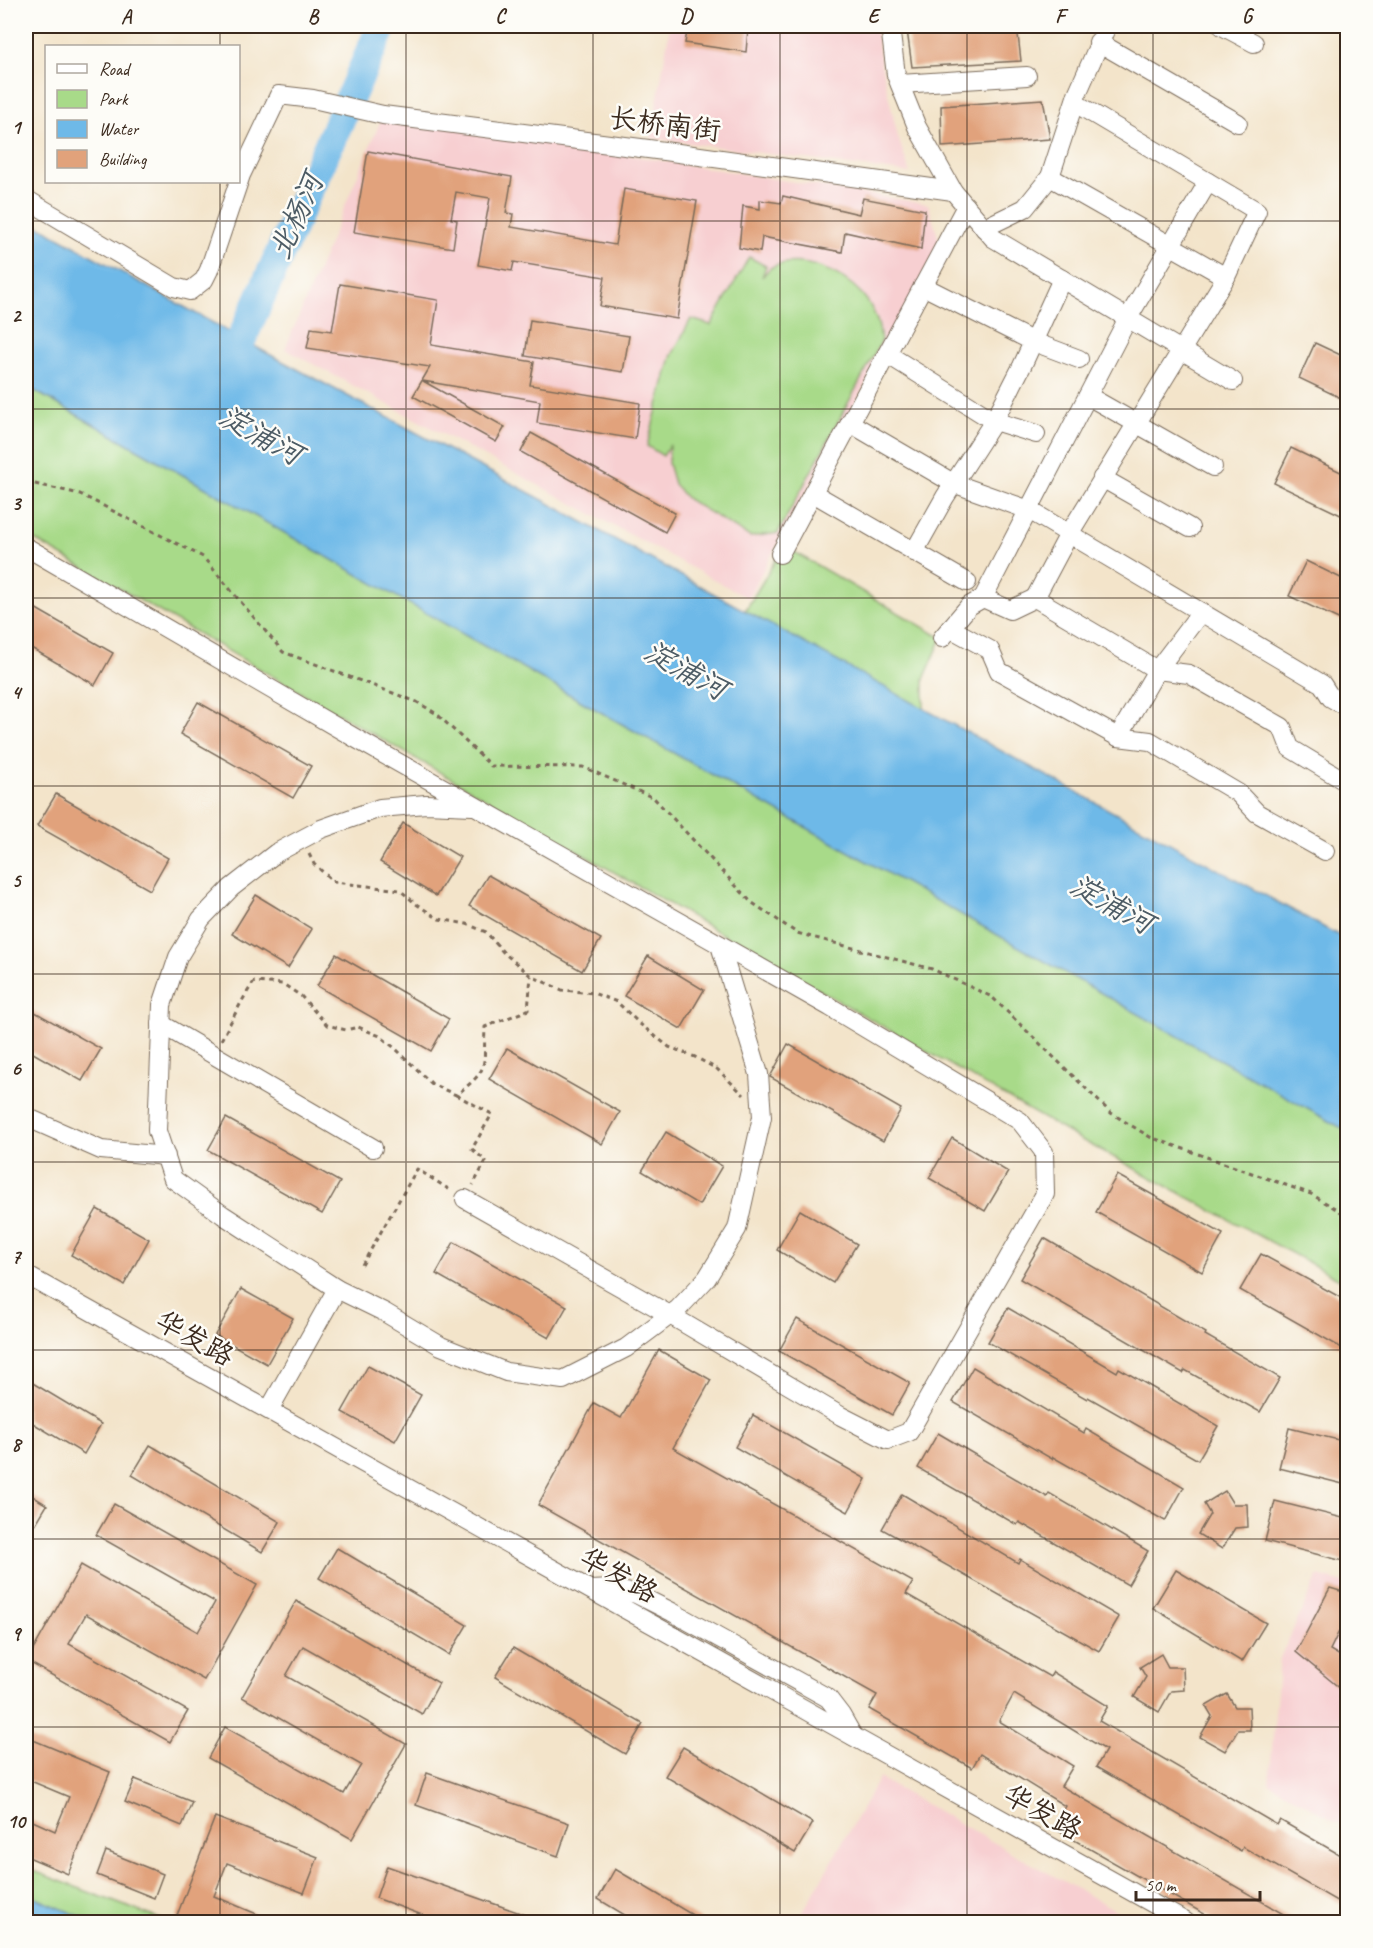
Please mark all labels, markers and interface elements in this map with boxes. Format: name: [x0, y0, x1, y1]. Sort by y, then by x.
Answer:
text: A: [121, 4, 133, 29]
text: B: [308, 4, 320, 29]
text: C: [495, 4, 507, 29]
text: D: [680, 4, 694, 29]
text: E: [868, 4, 882, 29]
text: F: [1055, 4, 1069, 29]
text: G: [1242, 4, 1255, 29]
legend: [45, 45, 240, 183]
text: Road: [99, 58, 132, 80]
text: Park: [99, 88, 129, 110]
street label: 长桥南街: [607, 100, 723, 148]
text: 1: [12, 115, 23, 140]
text: Water: [99, 118, 140, 140]
text: Building: [99, 148, 148, 170]
water label: 北杨河: [260, 163, 334, 265]
text: 2: [12, 303, 23, 328]
water label: 淀浦河: [212, 397, 314, 476]
text: 3: [12, 491, 23, 516]
water label: 淀浦河: [637, 632, 739, 711]
text: 4: [12, 680, 24, 705]
water label: 淀浦河: [1063, 866, 1165, 945]
text: 5: [12, 868, 23, 893]
text: 6: [11, 1056, 22, 1081]
text: 7: [12, 1244, 23, 1269]
street label: 华发路: [150, 1302, 240, 1374]
text: 8: [12, 1432, 24, 1457]
street label: 华发路: [574, 1539, 664, 1611]
text: 9: [12, 1621, 23, 1646]
street label: 华发路: [998, 1776, 1088, 1848]
text: 10: [7, 1809, 27, 1834]
scale bar: [1136, 1864, 1260, 1902]
text: 50 m: [1145, 1874, 1178, 1896]

